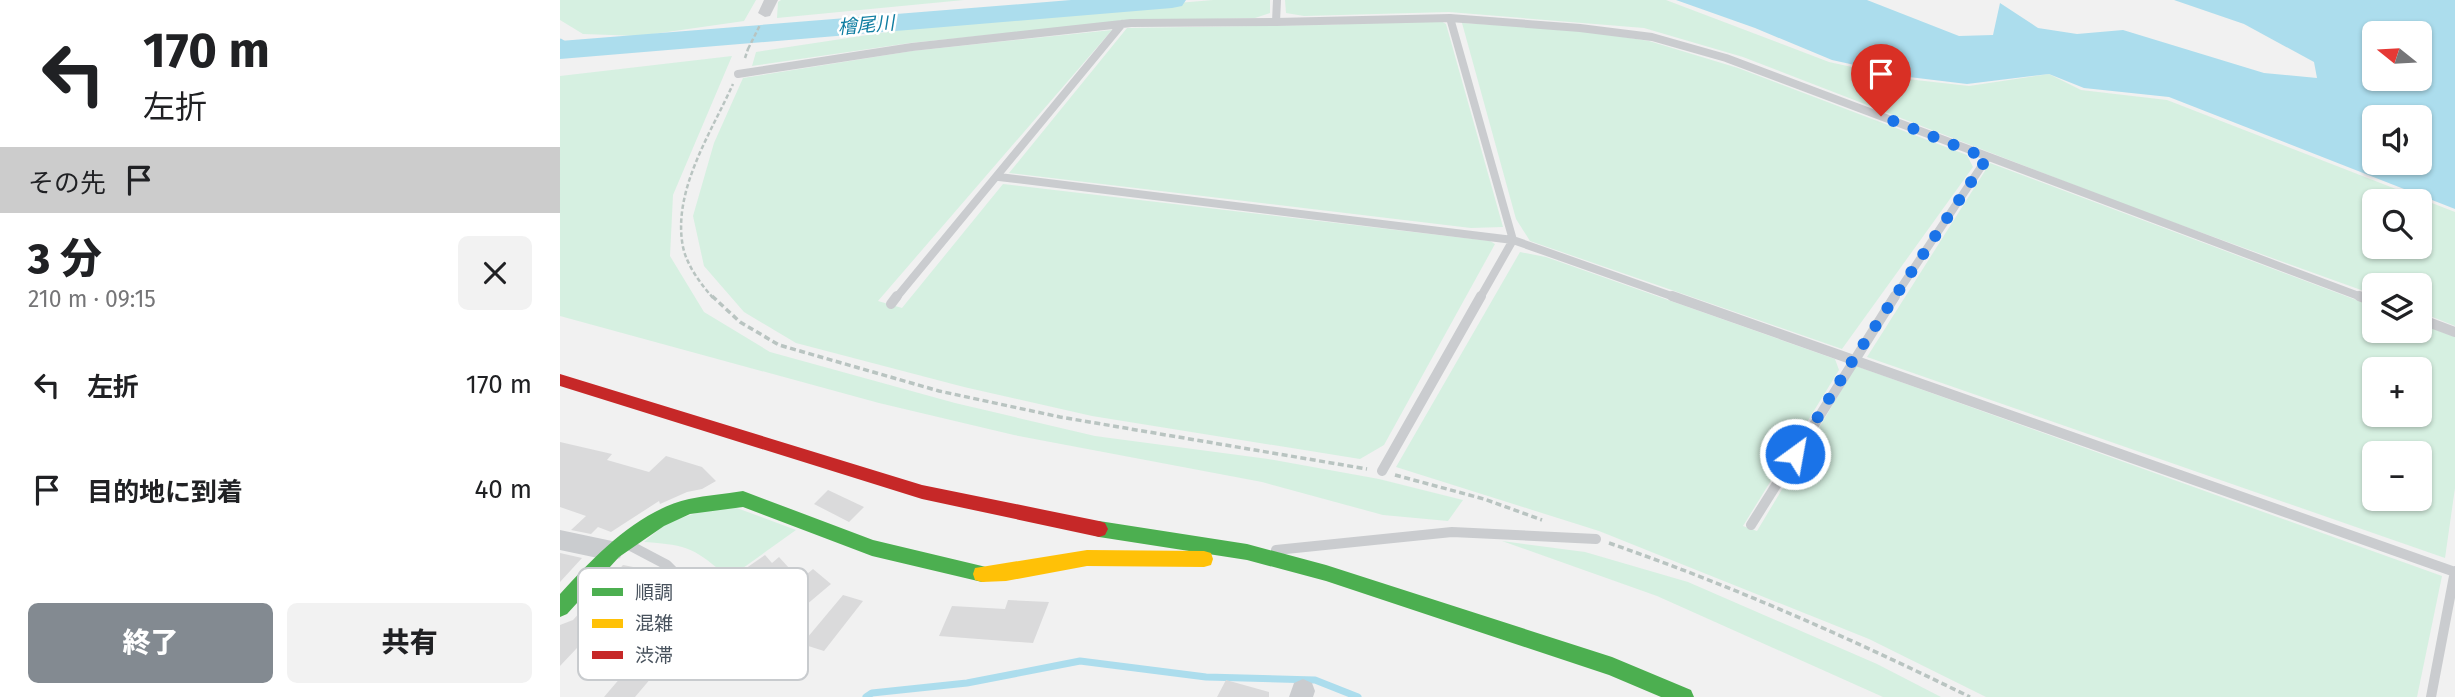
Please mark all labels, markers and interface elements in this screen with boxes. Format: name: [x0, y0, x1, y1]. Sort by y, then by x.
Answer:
water label: 檜尾川: [837, 11, 897, 39]
text: 170 m: [143, 21, 270, 80]
north arrow: [2362, 21, 2432, 91]
map controls: [2362, 21, 2432, 511]
icon: left: [28, 28, 119, 119]
pin: [1851, 44, 1911, 116]
icon: arrive: [1862, 55, 1900, 93]
text: 左折: [143, 88, 207, 126]
button: sound: [2362, 105, 2432, 175]
icon: arrive: [120, 161, 158, 199]
text: その先: [28, 168, 106, 199]
button: search: [2362, 189, 2432, 259]
text: 3 分: [28, 234, 102, 284]
button: close: [458, 236, 532, 310]
button: layers: [2362, 273, 2432, 343]
text: 210 m · 09:15: [28, 285, 156, 313]
button: +: [2362, 357, 2432, 427]
icon: left: [28, 366, 66, 404]
text: 170 m: [466, 369, 532, 400]
text: 左折: [87, 372, 139, 403]
position arrow: [1758, 417, 1832, 491]
button: −: [2362, 441, 2432, 511]
icon: arrive: [28, 471, 66, 509]
text: 40 m: [474, 474, 532, 505]
text: 目的地に到着: [87, 477, 243, 508]
legend: [578, 568, 808, 680]
text: 順調: [635, 581, 673, 604]
button: 終了: [28, 603, 273, 683]
button: 共有: [287, 603, 532, 683]
text: 混雑: [635, 612, 673, 635]
text: 渋滞: [635, 644, 673, 667]

